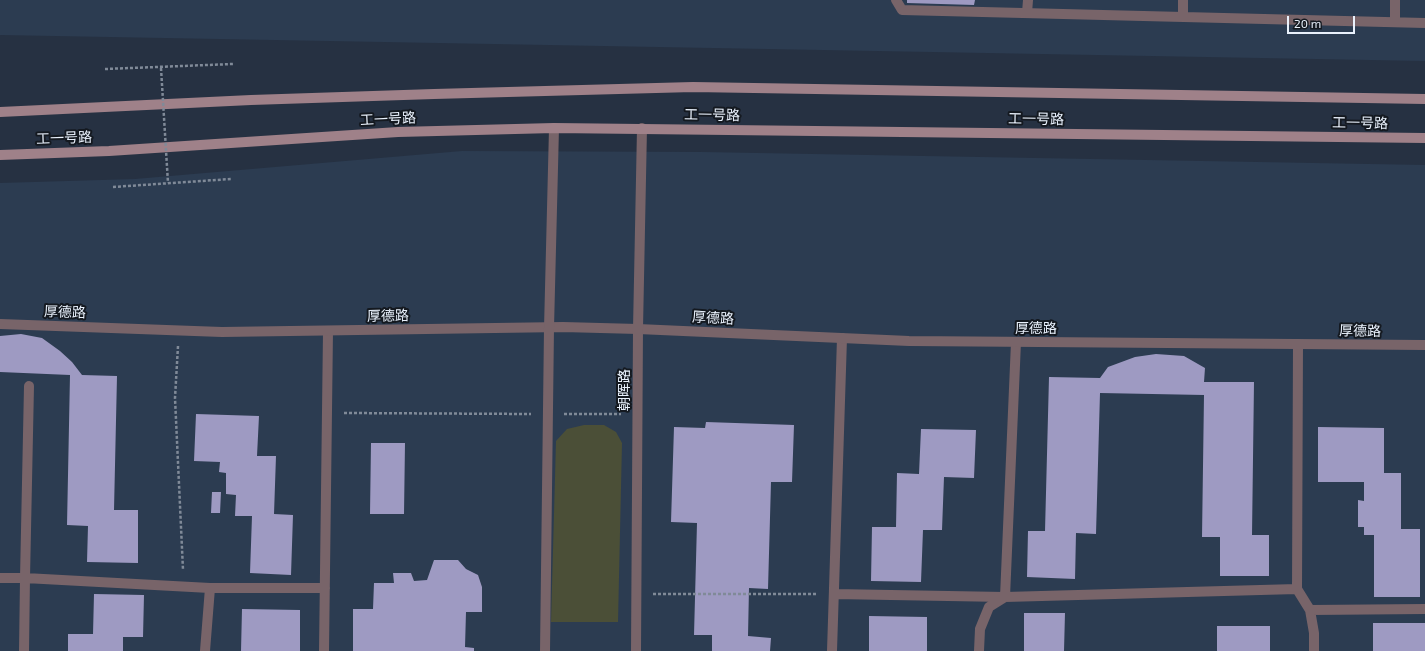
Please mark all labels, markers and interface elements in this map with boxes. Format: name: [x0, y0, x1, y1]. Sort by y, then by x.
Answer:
scale bar: [1289, 8, 1357, 34]
text: 20 m: [1294, 16, 1321, 30]
street label: 工一号路: [684, 106, 740, 124]
street label: 工一号路: [360, 109, 416, 129]
street label: 工一号路: [1008, 110, 1064, 128]
street label: 工一号路: [1332, 114, 1388, 132]
street label: 工一号路: [36, 129, 92, 147]
street label: 厚德路: [44, 303, 86, 321]
street label: 厚德路: [367, 307, 409, 325]
street label: 厚德路: [692, 309, 734, 327]
street label: 厚德路: [1015, 320, 1057, 336]
street label: 厚德路: [1339, 322, 1381, 340]
street label: 朝晖路: [616, 369, 632, 411]

